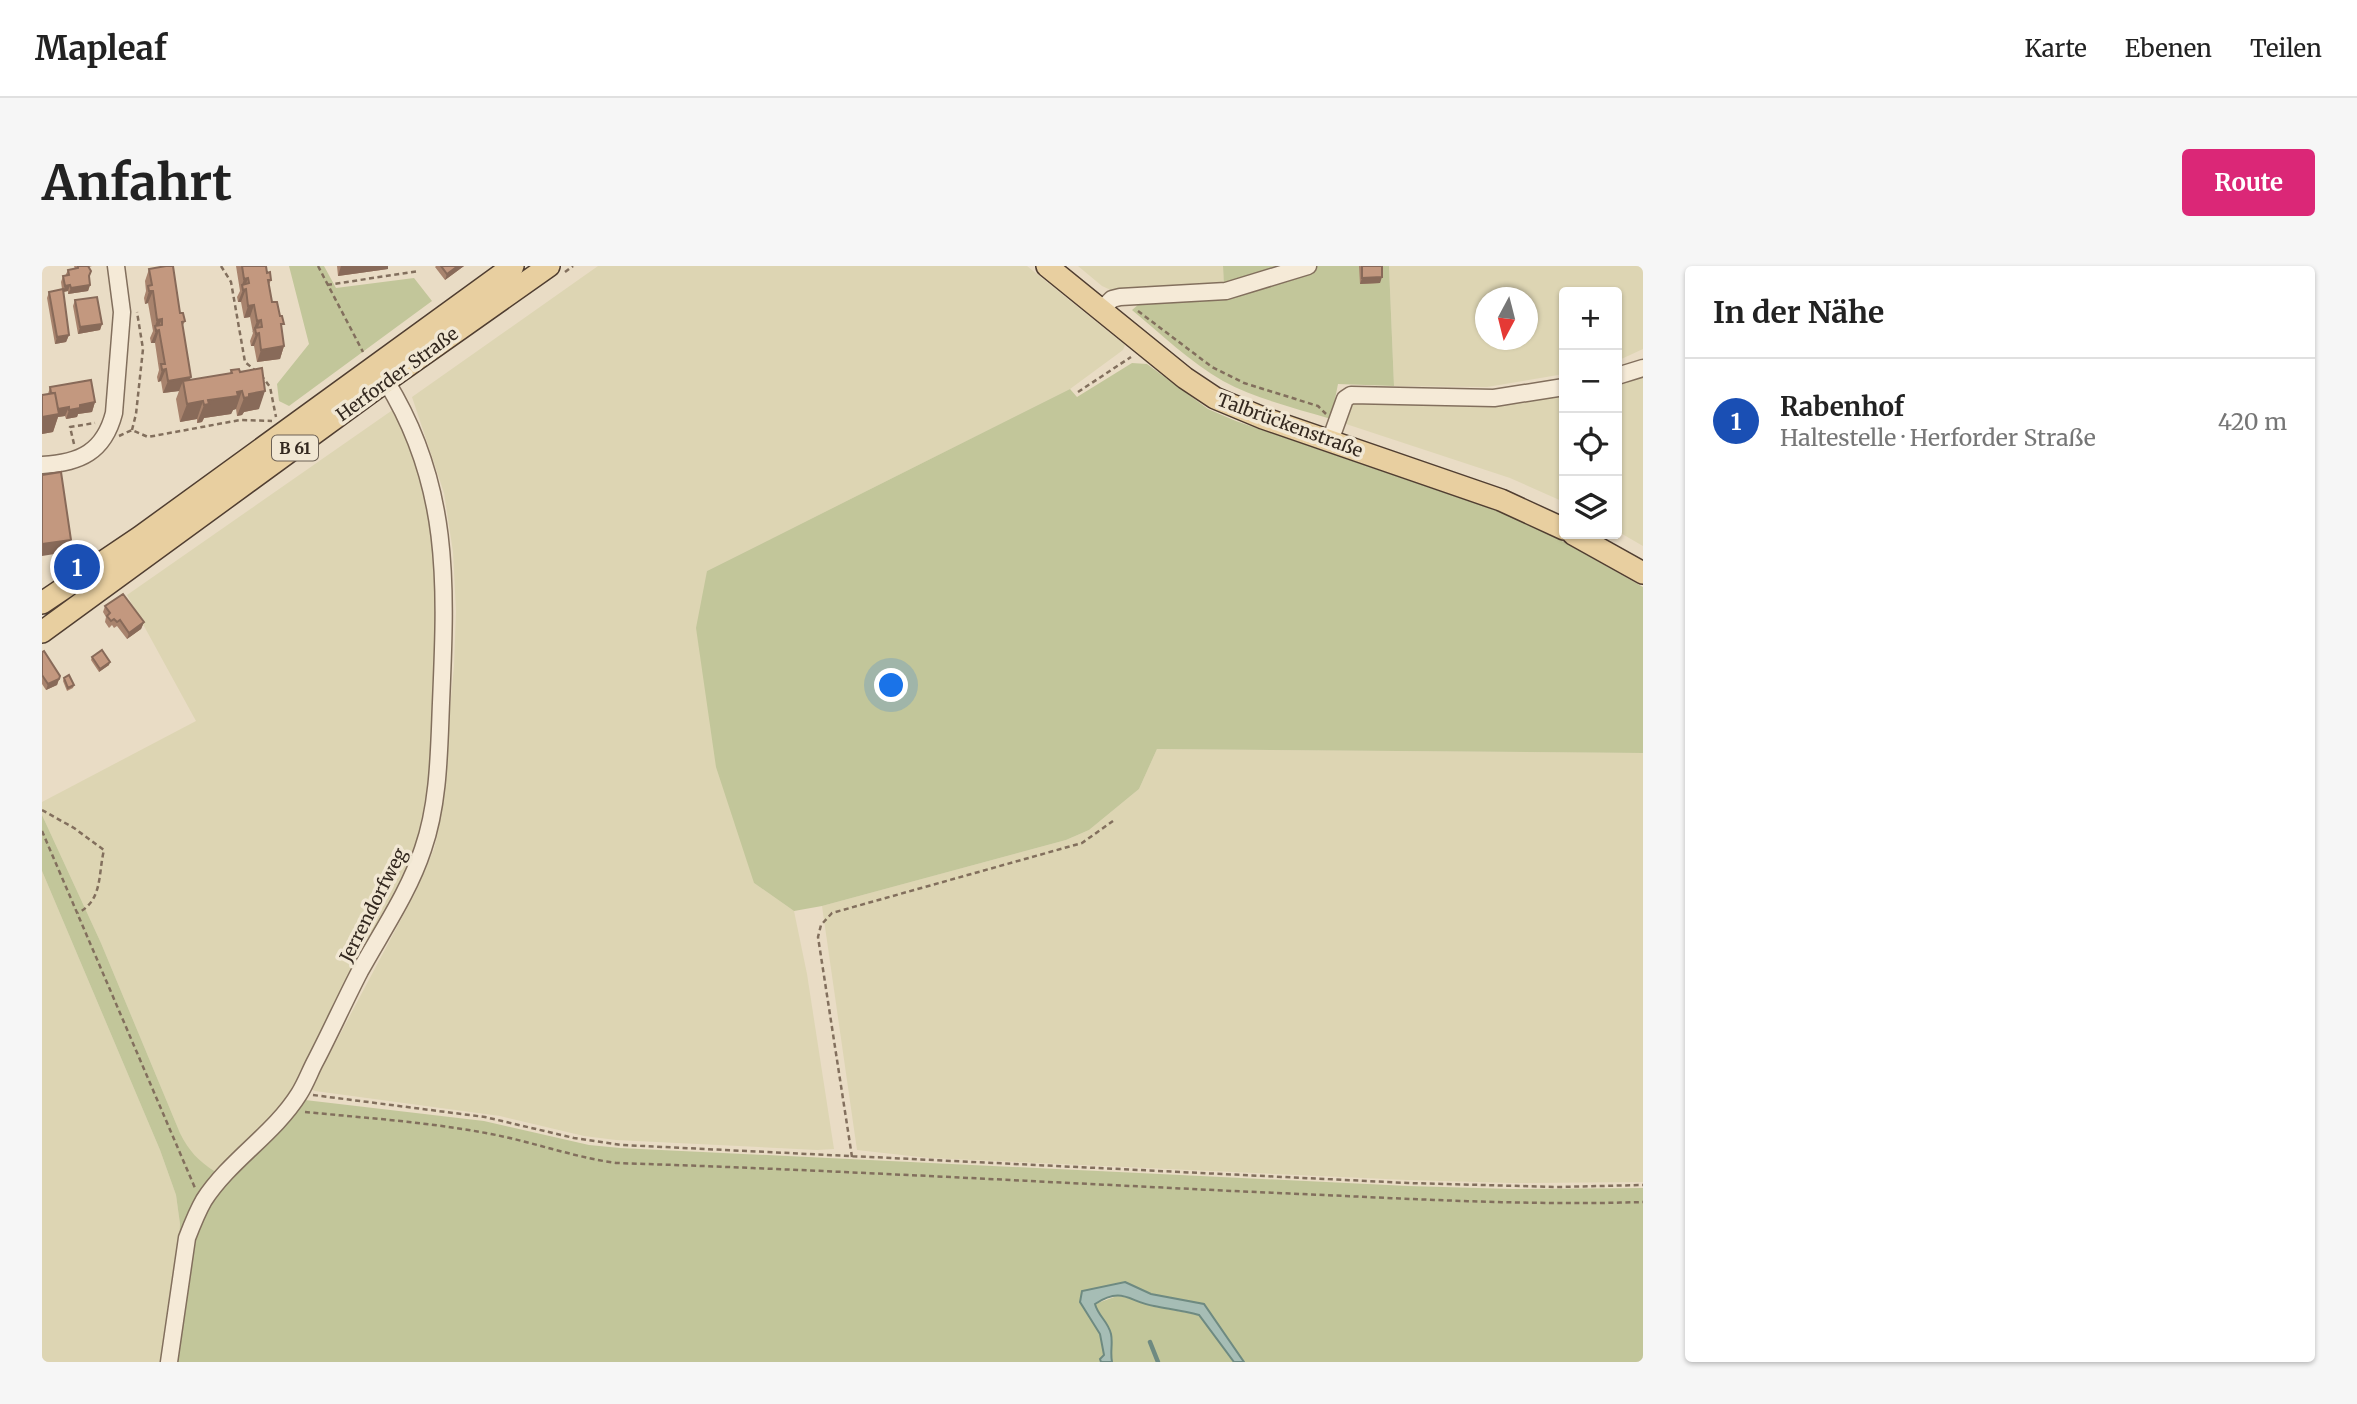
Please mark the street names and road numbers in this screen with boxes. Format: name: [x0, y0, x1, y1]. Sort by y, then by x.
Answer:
street label: Herforder Straße: [331, 322, 463, 426]
street label: Talbrückenstraße: [1214, 388, 1366, 462]
road number: B 61: [272, 436, 318, 460]
street label: Jerrendorfweg: [334, 844, 412, 967]

